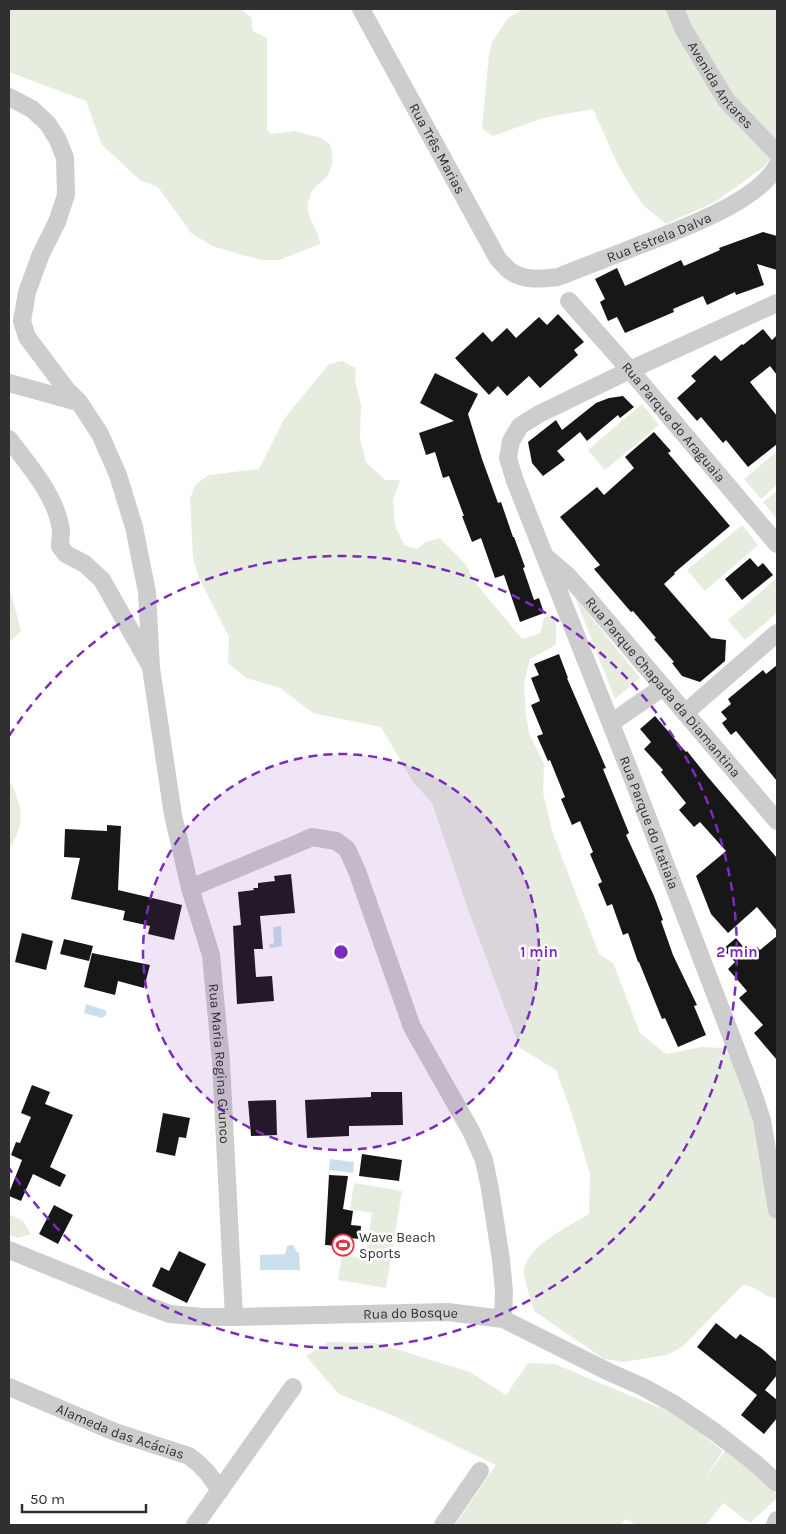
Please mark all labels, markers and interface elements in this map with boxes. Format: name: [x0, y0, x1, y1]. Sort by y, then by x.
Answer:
street label: Avenida Antares: [684, 38, 757, 132]
street label: Rua Três Marias: [406, 100, 469, 197]
street label: Rua Estrela Dalva: [604, 208, 714, 266]
street label: Rua Parque do Araguaia: [618, 358, 729, 485]
street label: Rua Parque Chapada da Diamantina: [582, 593, 745, 781]
street label: Rua Parque do Itatiaia: [616, 754, 683, 892]
centre of rings: [332, 943, 350, 961]
text: 1 min: [520, 943, 558, 961]
text: 2 min: [716, 943, 758, 961]
street label: Rua Maria Regina Giunco: [205, 983, 234, 1144]
place label: Wave Beach Sports: [359, 1229, 436, 1262]
sports icon: Wave Beach Sports: [331, 1233, 355, 1257]
street label: Rua do Bosque: [363, 1303, 459, 1322]
street label: Alameda das Acácias: [54, 1400, 187, 1462]
scale bar: [22, 1482, 146, 1514]
text: 50 m: [30, 1490, 65, 1508]

